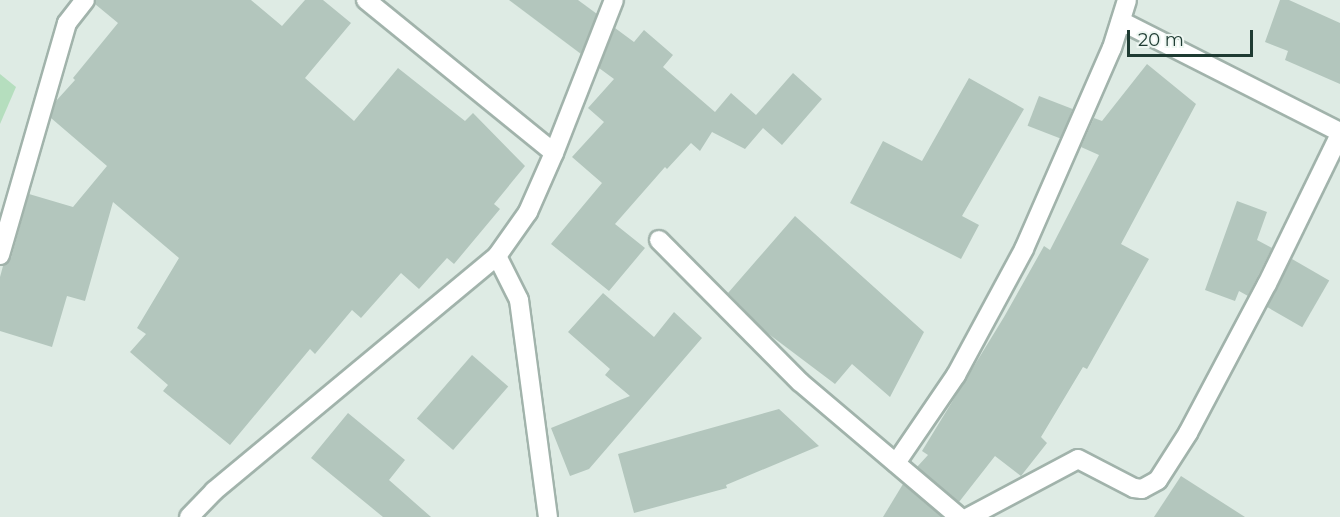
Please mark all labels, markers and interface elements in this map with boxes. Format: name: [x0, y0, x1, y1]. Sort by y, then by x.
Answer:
scale bar: [1130, 18, 1256, 56]
text: 20 m: [1138, 29, 1184, 51]

